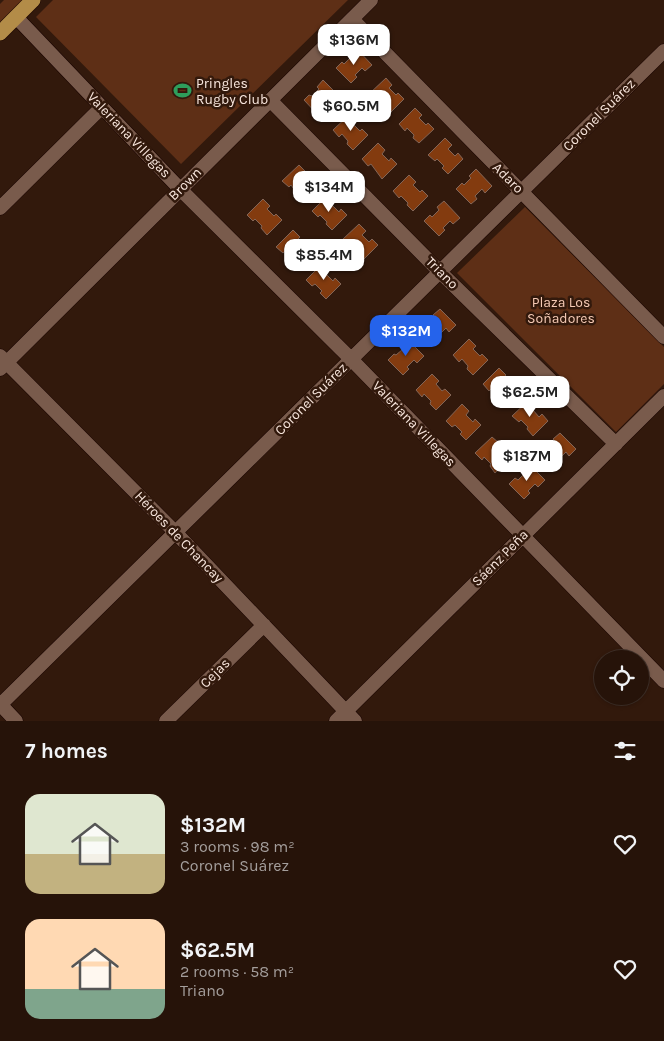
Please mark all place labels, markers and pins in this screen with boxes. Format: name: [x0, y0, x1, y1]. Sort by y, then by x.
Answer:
pin: $136M: [319, 23, 389, 66]
place label: Pringles Rugby Club: [196, 75, 268, 108]
sports icon: Pringles Rugby Club: [172, 81, 192, 101]
pin: $60.5M: [310, 90, 392, 132]
pin: $134M: [294, 170, 364, 213]
pin: $85.4M: [283, 238, 365, 281]
pin: $132M: [371, 314, 441, 357]
pin: $62.5M: [489, 376, 571, 418]
pin: $187M: [492, 440, 562, 482]

